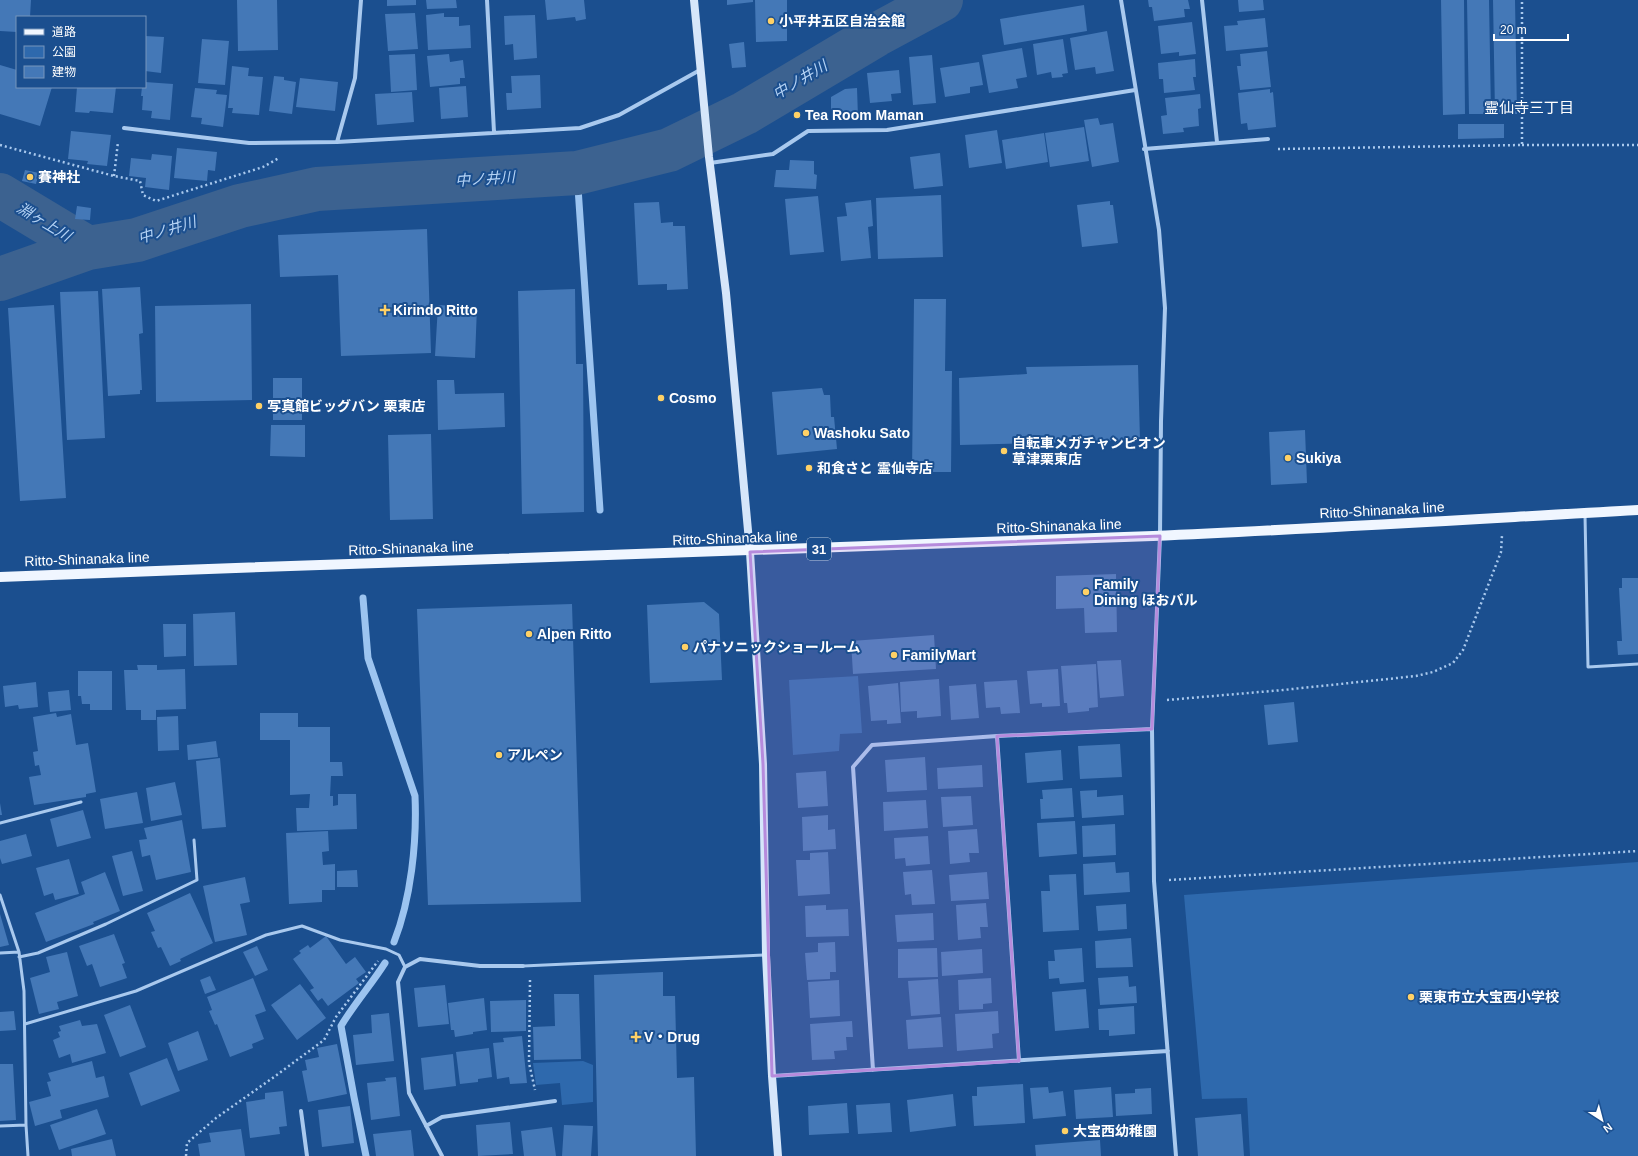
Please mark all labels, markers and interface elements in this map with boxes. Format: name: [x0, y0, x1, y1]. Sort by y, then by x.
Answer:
place label: 小平井五区自治会館: [779, 13, 905, 29]
legend: [16, 16, 146, 88]
marker: 小平井五区自治会館: [766, 16, 776, 26]
scale bar: [1494, 16, 1568, 42]
text: 20 m: [1500, 23, 1527, 37]
text: 道路: [52, 25, 76, 39]
text: 公園: [52, 45, 76, 59]
water label: 中ノ井川: [770, 56, 832, 102]
text: 建物: [52, 65, 76, 79]
district label: 霊仙寺三丁目: [1484, 99, 1574, 116]
place label: Tea Room Maman: [805, 107, 924, 123]
marker: Tea Room Maman: [792, 110, 802, 120]
water label: 中ノ井川: [454, 168, 517, 189]
place label: 賽神社: [38, 169, 80, 185]
marker: 賽神社: [25, 172, 35, 182]
water label: 淵ヶ上川: [14, 199, 76, 245]
water label: 中ノ井川: [136, 212, 200, 246]
place label: Kirindo Ritto: [393, 302, 478, 318]
marker: Kirindo Ritto: [380, 305, 390, 315]
place label: Cosmo: [669, 390, 716, 406]
marker: Cosmo: [656, 393, 666, 403]
place label: 写真館ビッグバン 栗東店: [267, 398, 426, 414]
marker: 写真館ビッグバン 栗東店: [254, 401, 264, 411]
place label: Washoku Sato: [814, 425, 910, 441]
marker: Washoku Sato: [801, 428, 811, 438]
place label: 自転車メガチャンピオン 草津栗東店: [1012, 435, 1166, 467]
marker: 自転車メガチャンピオン 草津栗東店: [999, 446, 1009, 456]
place label: Sukiya: [1296, 450, 1341, 466]
marker: Sukiya: [1283, 453, 1293, 463]
place label: 和食さと 霊仙寺店: [817, 460, 933, 476]
marker: 和食さと 霊仙寺店: [804, 463, 814, 473]
street label: Ritto-Shinanaka line: [1319, 499, 1445, 521]
street label: Ritto-Shinanaka line: [996, 516, 1122, 536]
street label: Ritto-Shinanaka line: [672, 528, 798, 548]
street label: Ritto-Shinanaka line: [348, 538, 474, 558]
road number: 31: [807, 538, 831, 560]
street label: Ritto-Shinanaka line: [24, 549, 150, 569]
place label: Family Dining ほおバル: [1094, 576, 1197, 608]
marker: Family Dining ほおバル: [1081, 587, 1091, 597]
place label: Alpen Ritto: [537, 626, 612, 642]
marker: Alpen Ritto: [524, 629, 534, 639]
place label: パナソニックショールーム: [693, 639, 861, 655]
marker: パナソニックショールーム: [680, 642, 690, 652]
place label: FamilyMart: [902, 647, 976, 663]
marker: FamilyMart: [889, 650, 899, 660]
place label: アルペン: [507, 747, 563, 763]
marker: アルペン: [494, 750, 504, 760]
place label: 栗東市立大宝西小学校: [1419, 989, 1559, 1005]
marker: 栗東市立大宝西小学校: [1406, 992, 1416, 1002]
place label: V・Drug: [644, 1029, 700, 1045]
marker: V・Drug: [631, 1032, 641, 1042]
north arrow: [1582, 1100, 1622, 1140]
text: N: [1601, 1121, 1615, 1135]
place label: 大宝西幼稚園: [1073, 1123, 1157, 1139]
marker: 大宝西幼稚園: [1060, 1126, 1070, 1136]

